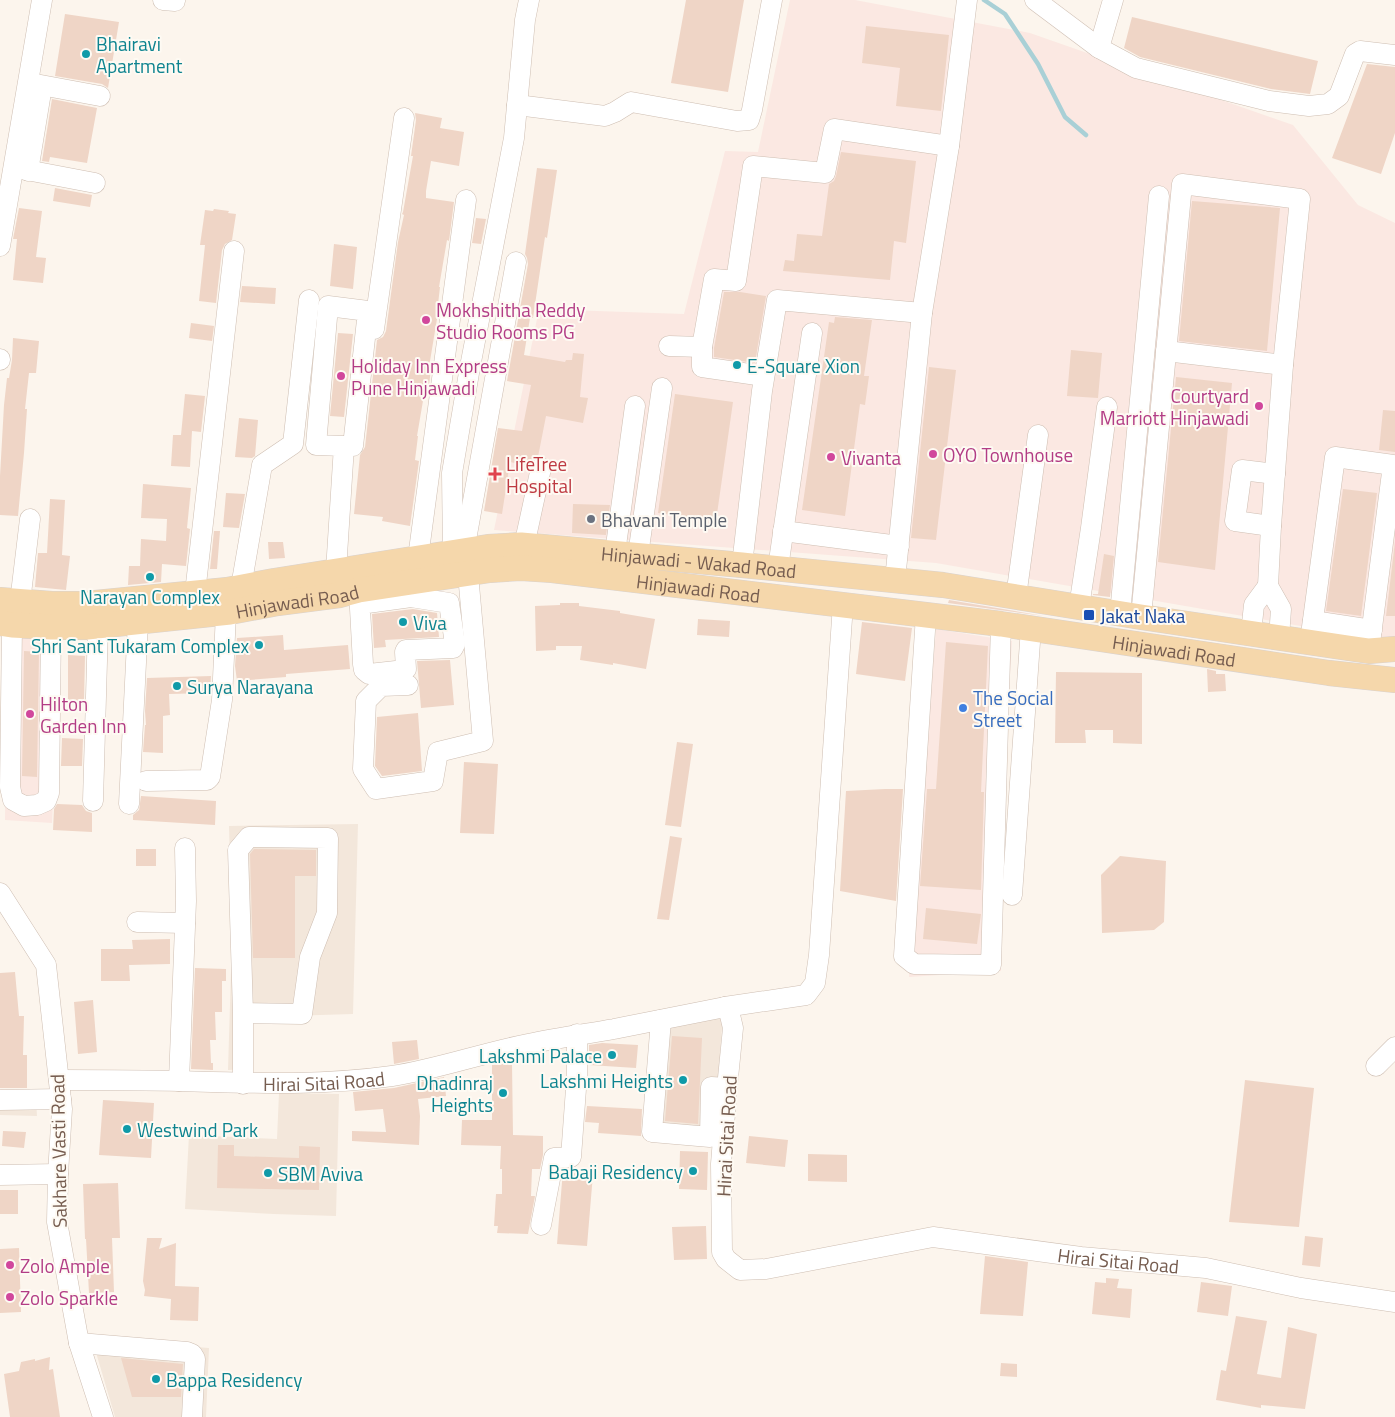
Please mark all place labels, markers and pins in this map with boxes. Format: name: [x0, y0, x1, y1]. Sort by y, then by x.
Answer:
place label: Bhairavi Apartment: [96, 29, 183, 80]
marker: Bhairavi Apartment: [80, 48, 92, 60]
place label: Mokhshitha Reddy Studio Rooms PG: [436, 295, 585, 346]
marker: Mokhshitha Reddy Studio Rooms PG: [420, 314, 432, 326]
place label: Holiday Inn Express Pune Hinjawadi: [351, 351, 507, 402]
place label: E-Square Xion: [747, 351, 860, 380]
marker: E-Square Xion: [731, 359, 743, 371]
marker: Holiday Inn Express Pune Hinjawadi: [335, 370, 347, 382]
place label: Courtyard Marriott Hinjawadi: [1100, 381, 1249, 432]
marker: Courtyard Marriott Hinjawadi: [1253, 400, 1265, 412]
place label: OYO Townhouse: [943, 440, 1073, 469]
place label: Vivanta: [841, 443, 902, 472]
marker: OYO Townhouse: [927, 448, 939, 460]
place label: LifeTree Hospital: [506, 449, 572, 500]
marker: Vivanta: [825, 451, 837, 463]
marker: LifeTree Hospital: [488, 467, 502, 481]
place label: Bhavani Temple: [601, 505, 727, 534]
marker: Bhavani Temple: [585, 513, 597, 525]
marker: Narayan Complex: [144, 571, 156, 583]
place label: Narayan Complex: [80, 582, 220, 611]
place label: Jakat Naka: [1100, 601, 1186, 630]
place label: Viva: [413, 608, 447, 637]
marker: Jakat Naka: [1082, 608, 1096, 622]
marker: Viva: [397, 616, 409, 628]
place label: Shri Sant Tukaram Complex: [31, 631, 249, 660]
marker: Shri Sant Tukaram Complex: [253, 639, 265, 651]
place label: Surya Narayana: [187, 672, 314, 701]
marker: Surya Narayana: [171, 680, 183, 692]
place label: The Social Street: [973, 683, 1054, 734]
place label: Hilton Garden Inn: [40, 689, 127, 740]
marker: The Social Street: [957, 702, 969, 714]
marker: Hilton Garden Inn: [24, 708, 36, 720]
place label: Lakshmi Palace: [479, 1041, 602, 1070]
marker: Lakshmi Palace: [606, 1049, 618, 1061]
place label: Lakshmi Heights: [540, 1066, 673, 1095]
place label: Dhadinraj Heights: [416, 1068, 493, 1119]
marker: Lakshmi Heights: [677, 1074, 689, 1086]
marker: Dhadinraj Heights: [497, 1087, 509, 1099]
place label: Westwind Park: [137, 1115, 258, 1144]
marker: Westwind Park: [121, 1123, 133, 1135]
place label: Babaji Residency: [548, 1157, 683, 1186]
place label: SBM Aviva: [278, 1159, 363, 1188]
marker: Babaji Residency: [687, 1165, 699, 1177]
marker: SBM Aviva: [262, 1167, 274, 1179]
place label: Zolo Ample: [20, 1251, 110, 1280]
marker: Zolo Ample: [4, 1259, 16, 1271]
place label: Zolo Sparkle: [20, 1283, 118, 1312]
marker: Zolo Sparkle: [4, 1291, 16, 1303]
place label: Bappa Residency: [166, 1365, 302, 1394]
marker: Bappa Residency: [150, 1373, 162, 1385]

